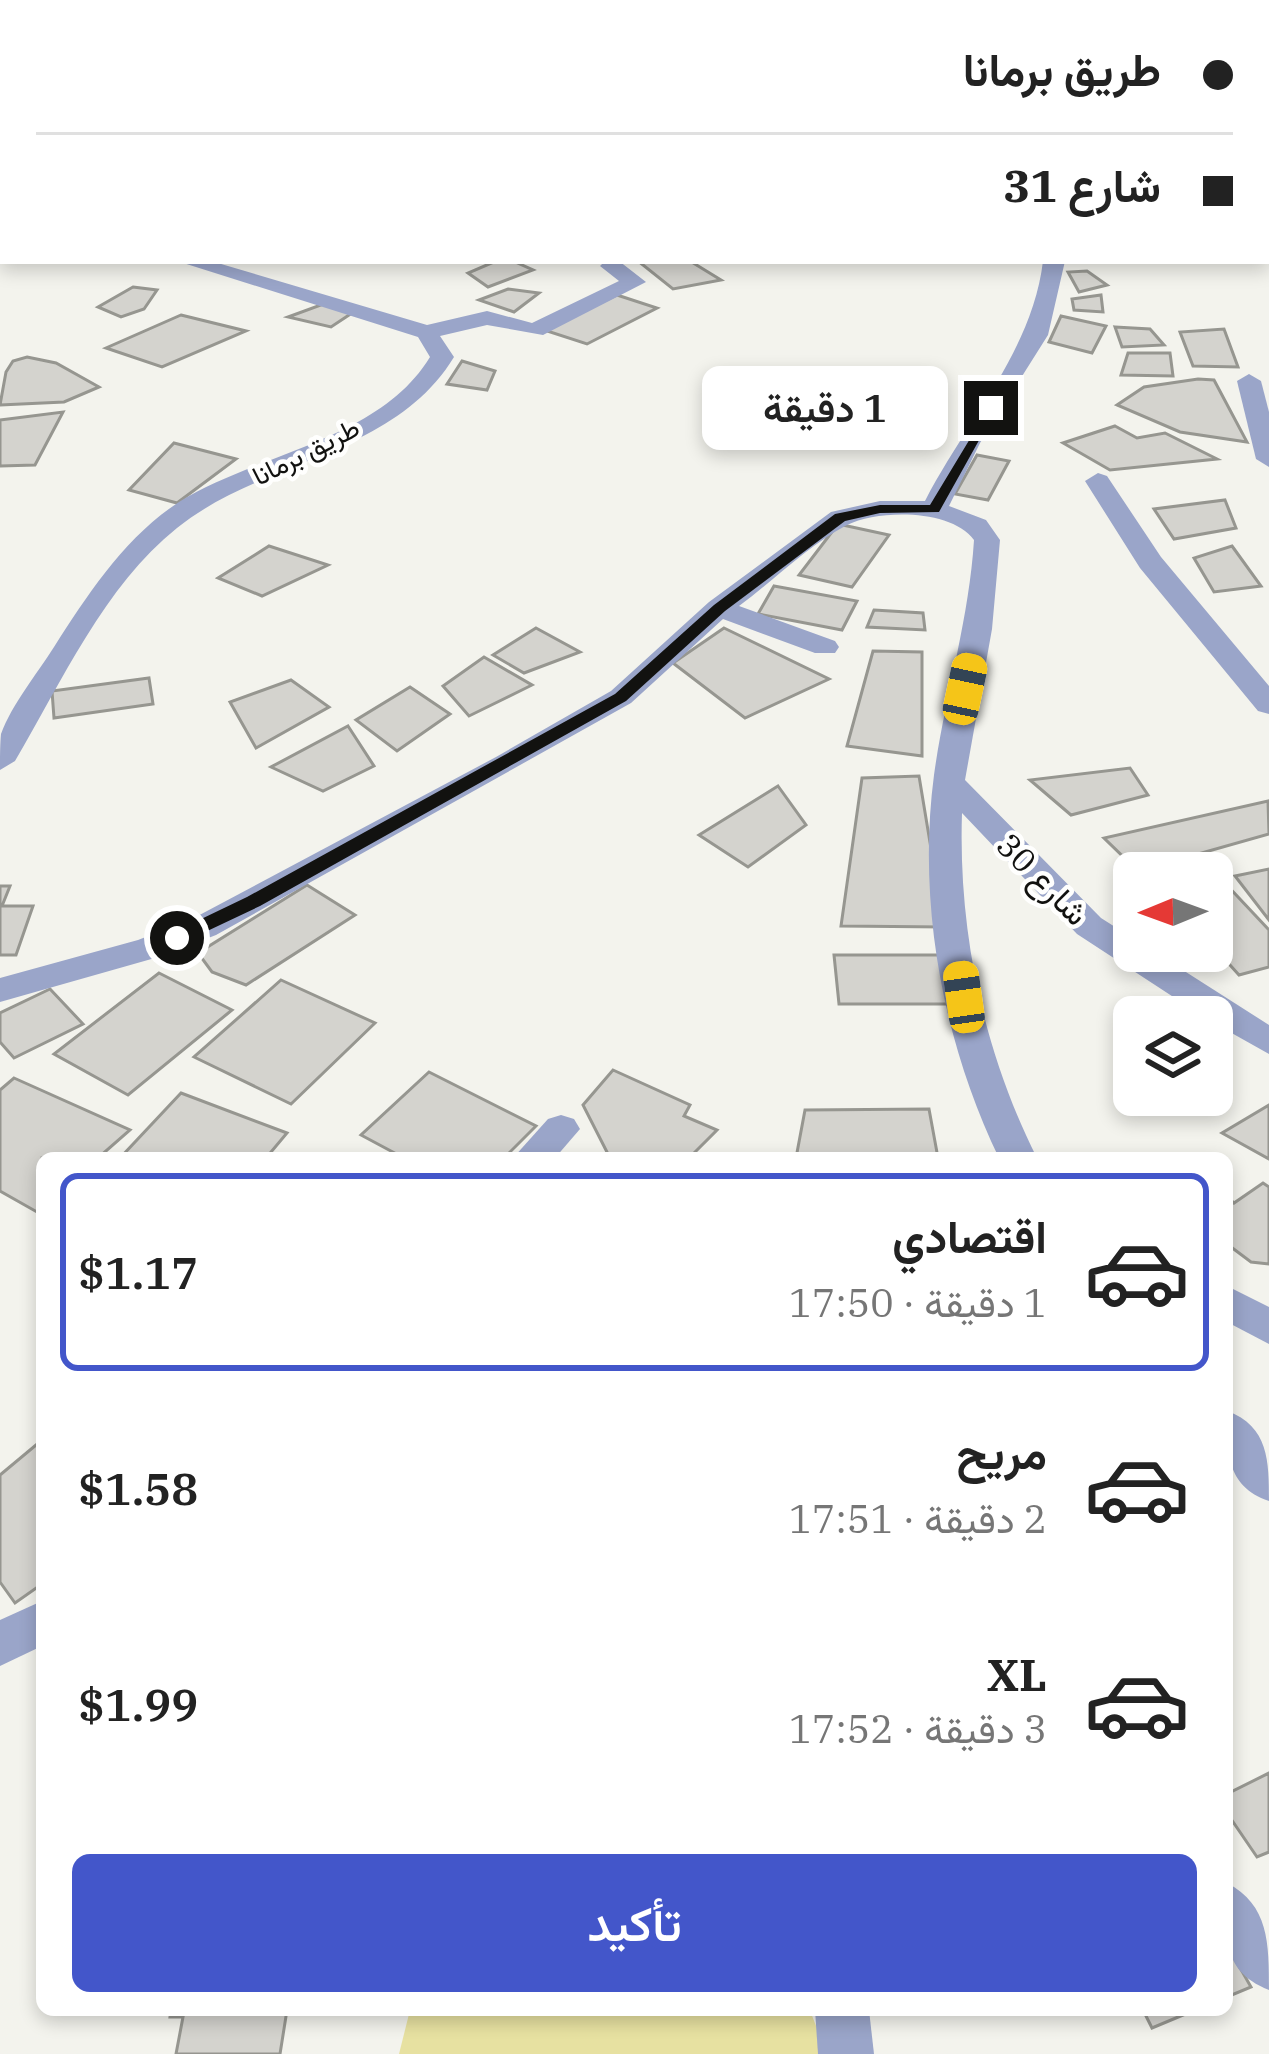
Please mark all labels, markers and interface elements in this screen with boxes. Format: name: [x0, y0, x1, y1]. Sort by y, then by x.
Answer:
text: طريق برمانا: [963, 40, 1161, 98]
text: شارع 31: [1003, 156, 1161, 214]
callout: 1 دقيقة: [703, 366, 949, 450]
route end: [964, 381, 1018, 435]
text: 1 دقيقة: [763, 382, 887, 433]
street label: طريق برمانا: [246, 409, 365, 493]
car: [940, 650, 990, 728]
street label: شارع 30: [987, 823, 1099, 935]
north arrow: [1113, 852, 1233, 972]
map controls: [1113, 852, 1233, 1116]
route start: [150, 911, 204, 965]
car: [941, 959, 987, 1035]
button: layers: [1113, 996, 1233, 1116]
text: اقتصادي: [892, 1207, 1047, 1265]
icon: car: [1083, 1218, 1191, 1326]
text: $1.17: [78, 1243, 198, 1301]
text: 1 دقيقة · 17:50: [789, 1277, 1047, 1328]
text: مريح: [956, 1423, 1047, 1481]
icon: car: [1083, 1434, 1191, 1542]
text: $1.58: [78, 1459, 198, 1517]
text: 2 دقيقة · 17:51: [789, 1493, 1047, 1544]
text: XL: [986, 1645, 1047, 1703]
icon: car: [1083, 1650, 1191, 1758]
text: $1.99: [78, 1675, 198, 1733]
text: 3 دقيقة · 17:52: [789, 1703, 1047, 1754]
button: تأكيد: [72, 1854, 1197, 1992]

